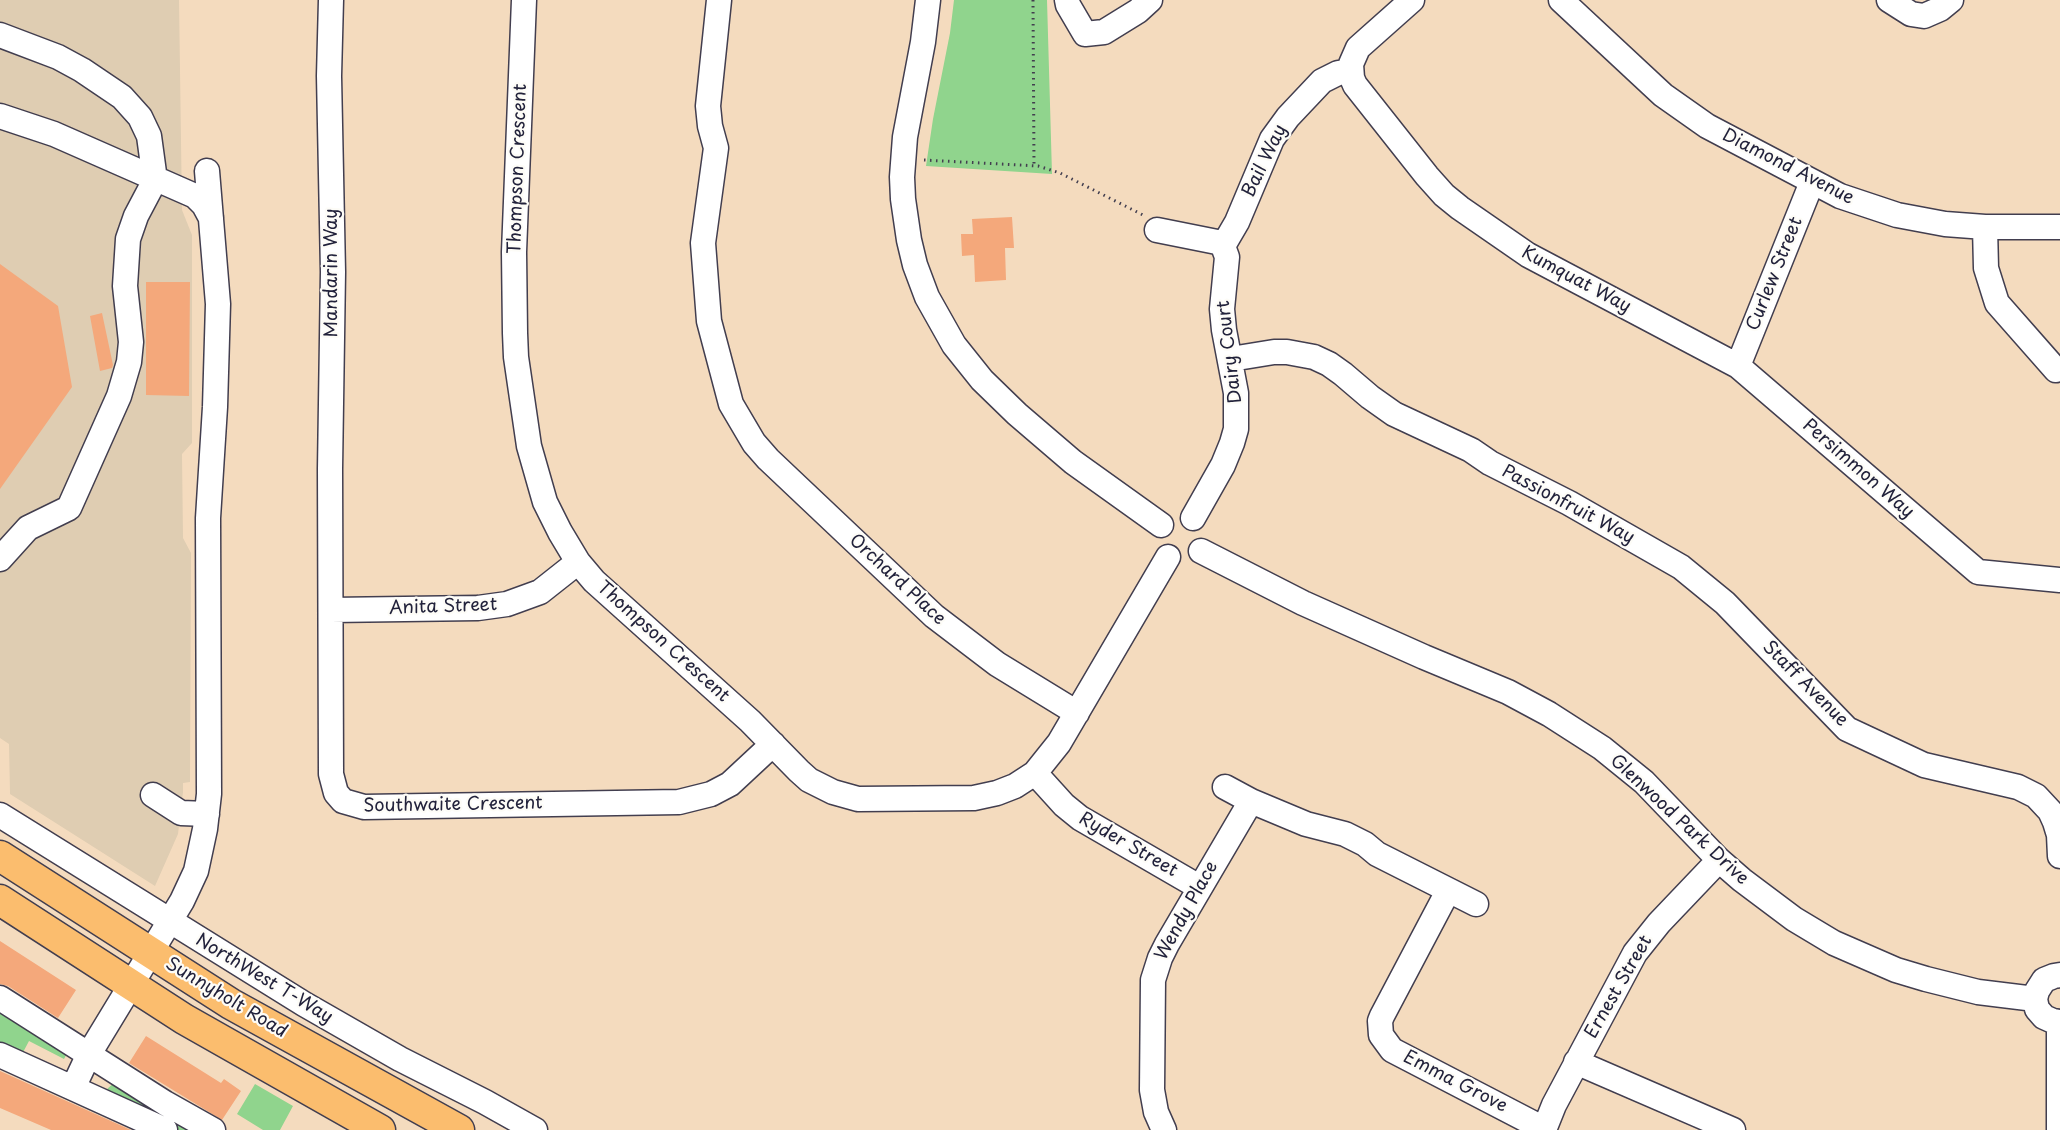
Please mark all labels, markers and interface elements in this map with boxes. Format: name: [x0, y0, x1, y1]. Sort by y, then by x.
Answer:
street label: Thompson Crescent: [504, 83, 532, 255]
street label: Bail Way: [1238, 121, 1292, 201]
street label: Diamond Avenue: [1719, 125, 1857, 209]
street label: Mandarin Way: [321, 208, 343, 338]
street label: Curlew Street: [1742, 214, 1808, 334]
street label: Kumquat Way: [1517, 242, 1635, 318]
street label: Dairy Court: [1213, 299, 1247, 405]
street label: Persimmon Way: [1798, 415, 1918, 523]
street label: Passionfruit Way: [1498, 461, 1638, 549]
street label: Orchard Place: [844, 530, 950, 630]
street label: Thompson Crescent: [592, 577, 734, 707]
street label: Anita Street: [389, 594, 497, 620]
street label: Staff Avenue: [1758, 637, 1852, 731]
street label: Glenwood Park Drive: [1605, 750, 1753, 890]
street label: Southwaite Crescent: [363, 793, 543, 817]
street label: Ryder Street: [1075, 808, 1181, 882]
street label: Wendy Place: [1151, 858, 1223, 964]
street label: NorthWest T-Way: [191, 930, 337, 1028]
street label: Ernest Street: [1581, 932, 1657, 1042]
street label: Sunnyholt Road: [161, 953, 291, 1043]
street label: Emma Grove: [1399, 1047, 1511, 1117]

